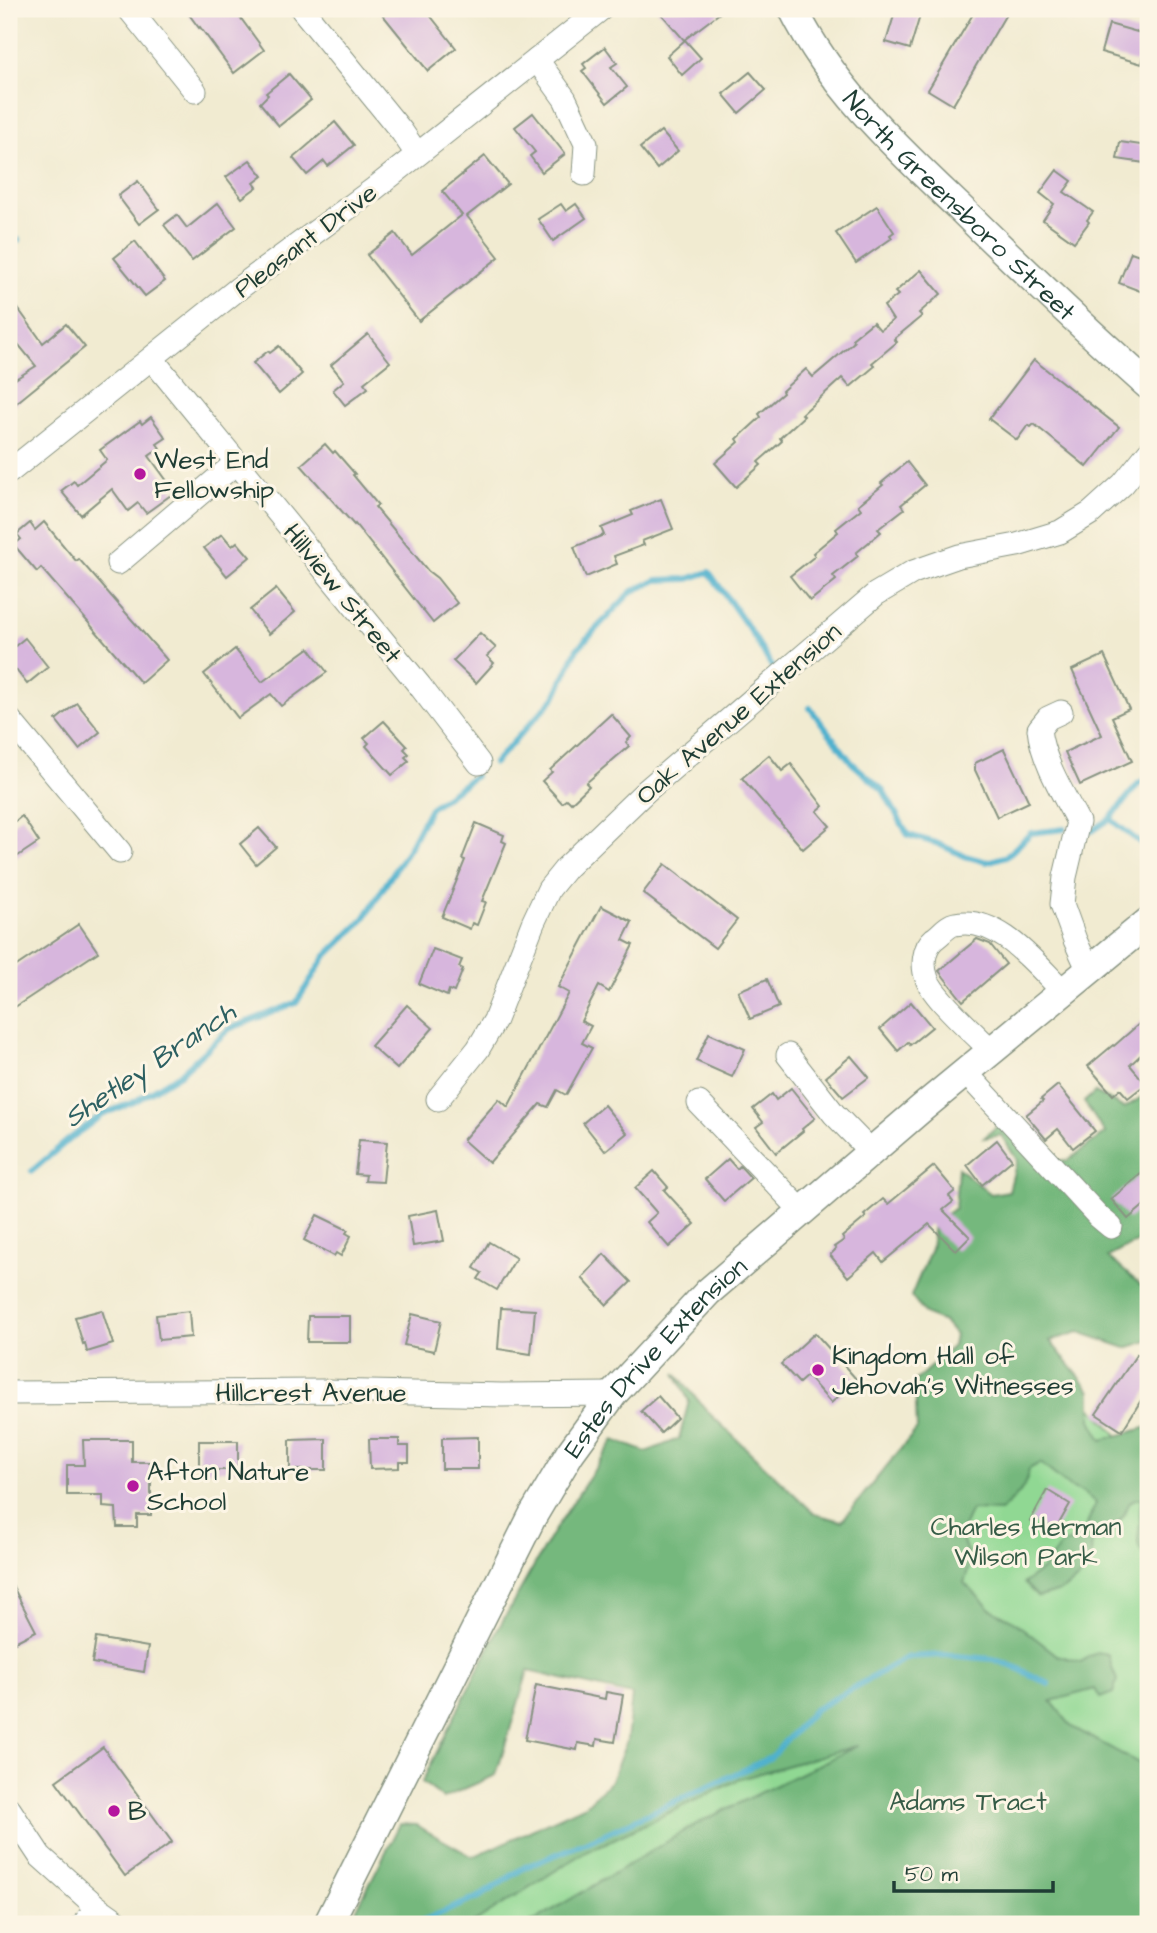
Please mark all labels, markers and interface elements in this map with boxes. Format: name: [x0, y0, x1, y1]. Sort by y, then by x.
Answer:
street label: North Greensboro Street: [834, 83, 1084, 330]
street label: Pleasant Drive: [227, 175, 385, 307]
place label: West End Fellowship: [154, 442, 274, 508]
marker: West End Fellowship: [132, 466, 148, 482]
street label: Hillview Street: [274, 516, 410, 672]
street label: Oak Avenue Extension: [628, 614, 849, 813]
water label: Shetley Branch: [56, 993, 245, 1138]
street label: Estes Drive Extension: [555, 1249, 755, 1465]
place label: Kingdom Hall of Jehovah’s Witnesses: [832, 1338, 1074, 1404]
marker: Kingdom Hall of Jehovah’s Witnesses: [810, 1362, 826, 1378]
street label: Hillcrest Avenue: [215, 1375, 407, 1411]
place label: Afton Nature School: [147, 1454, 309, 1520]
marker: Afton Nature School: [125, 1478, 141, 1494]
park label: Charles Herman Wilson Park: [930, 1509, 1122, 1575]
park label: Adams Tract: [889, 1784, 1047, 1820]
place label: B: [128, 1794, 146, 1830]
marker: B: [106, 1803, 122, 1819]
scale bar: [894, 1849, 1054, 1893]
text: 50 m: [905, 1860, 959, 1889]

